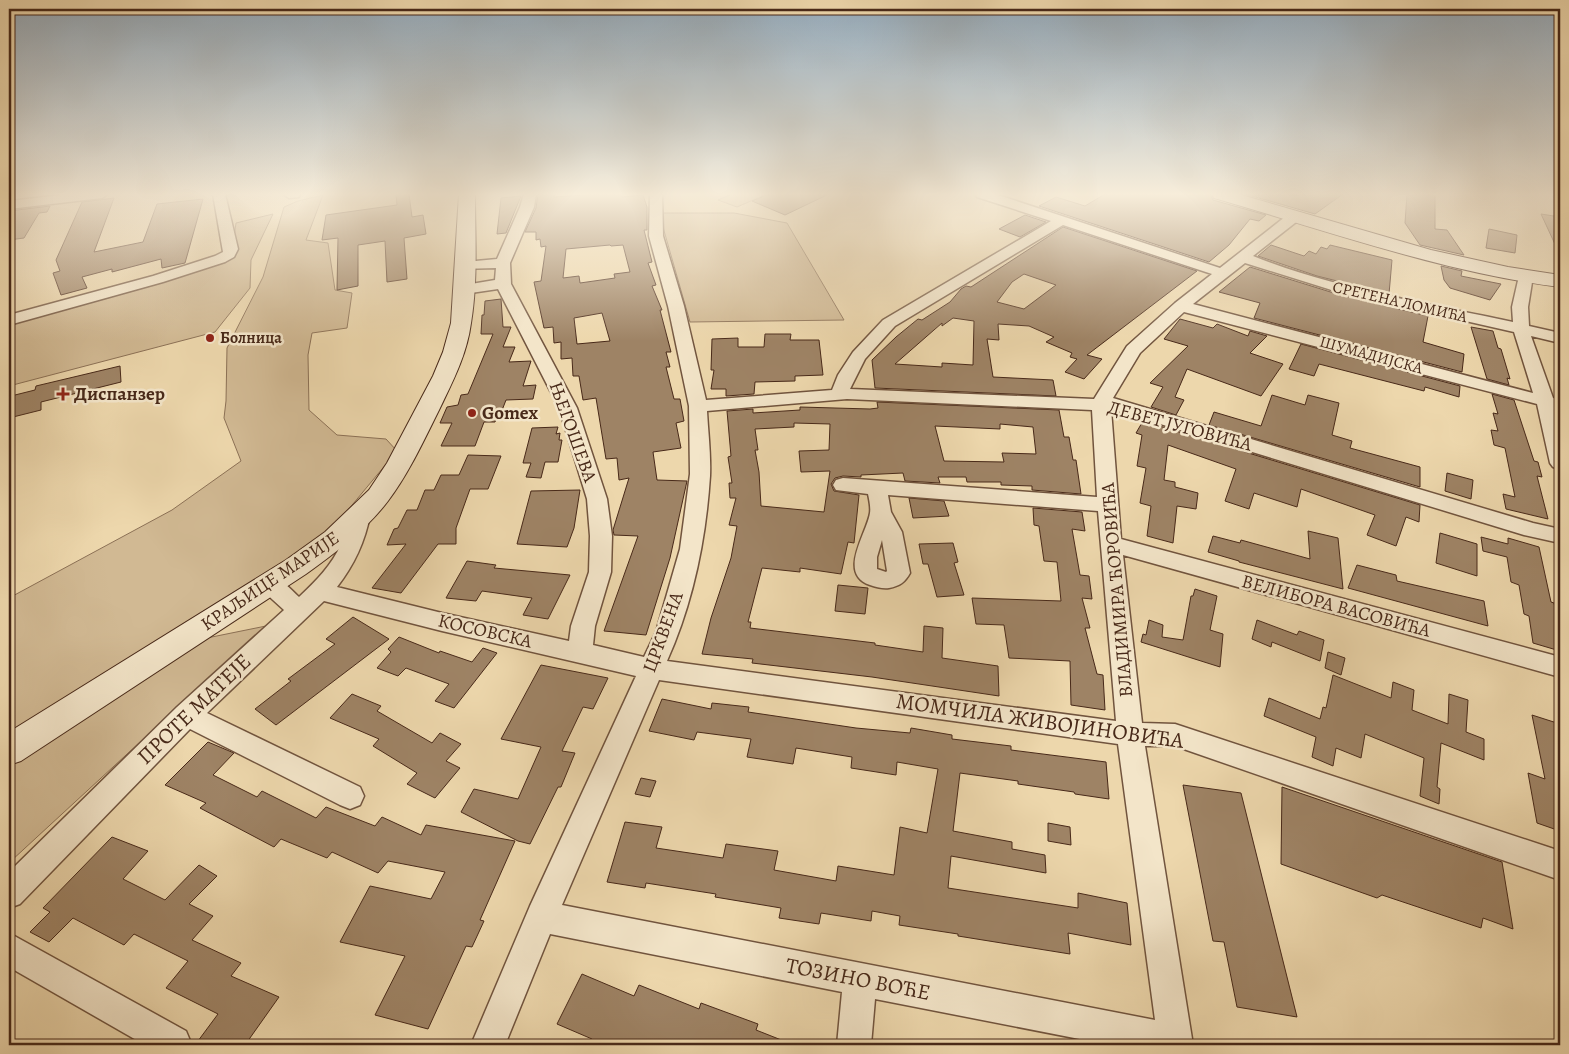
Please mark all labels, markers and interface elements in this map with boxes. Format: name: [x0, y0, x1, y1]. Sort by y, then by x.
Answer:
street label: СРЕТЕНА ЛОМИЋА: [1330, 276, 1470, 328]
place label: Болница: [220, 327, 282, 349]
street label: ШУМАДИЈСКА: [1317, 331, 1426, 380]
marker: Болница: [204, 332, 216, 344]
street label: ЊЕГОШЕВА: [543, 378, 604, 487]
place label: Диспанзер: [74, 381, 165, 407]
marker: Диспанзер: [56, 387, 70, 401]
street label: ДЕВЕТ ЈУГОВИЋА: [1105, 394, 1256, 458]
place label: Gomex: [482, 400, 538, 426]
marker: Gomex: [466, 407, 478, 419]
street label: ВЛАДИМИРА ЋОРОВИЋА: [1095, 481, 1139, 698]
street label: КРАЉИЦЕ МАРИЈЕ: [196, 525, 344, 637]
street label: ВЕЛИБОРА ВАСОВИЋА: [1239, 568, 1434, 644]
street label: ЦРКВЕНА: [636, 587, 690, 676]
street label: КОСОВСКА: [435, 608, 536, 655]
street label: ПРОТЕ МАТЕЈЕ: [130, 647, 258, 771]
street label: МОМЧИЛА ЖИВОЈИНОВИЋА: [894, 686, 1187, 756]
street label: ТОЗИНО ВОЋЕ: [783, 950, 933, 1008]

